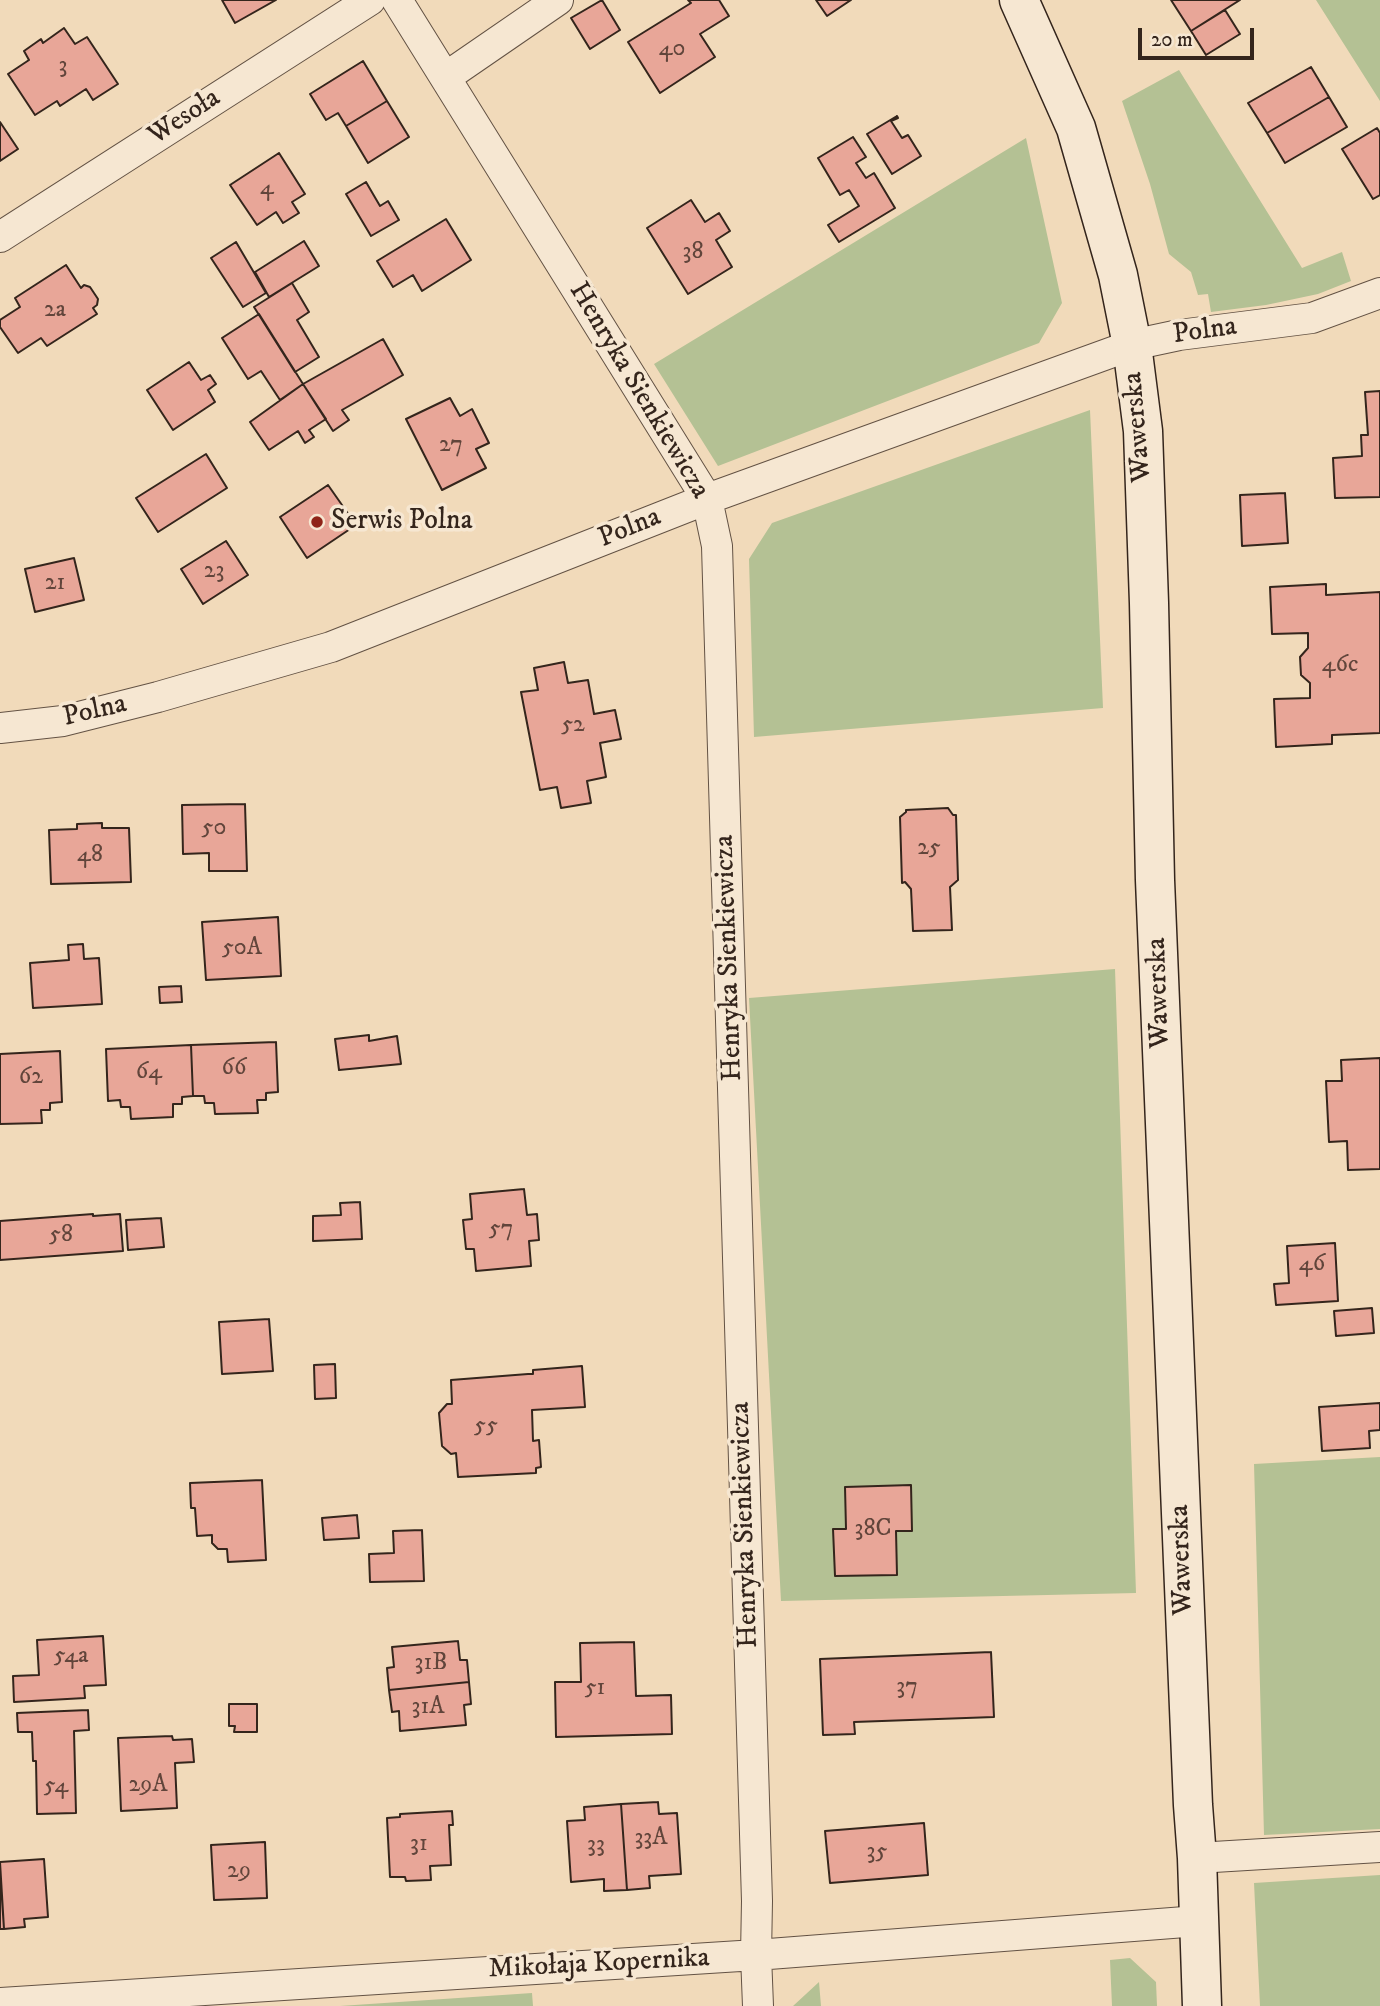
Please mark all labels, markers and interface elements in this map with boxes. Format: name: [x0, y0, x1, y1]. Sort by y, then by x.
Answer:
scale bar: [1142, 14, 1258, 58]
text: 20 m: [1151, 27, 1193, 53]
house number: 40: [659, 36, 685, 64]
house number: 3: [59, 53, 67, 81]
street label: Wesoła: [143, 82, 227, 154]
house number: 4: [260, 175, 274, 203]
house number: 38: [683, 239, 703, 267]
street label: Henryka Sienkiewicza: [560, 277, 716, 505]
house number: 2a: [44, 297, 66, 325]
street label: Polna: [1171, 311, 1239, 353]
street label: Wawerska: [1117, 370, 1161, 484]
house number: 27: [439, 432, 463, 460]
street label: Polna: [594, 501, 666, 557]
place label: Serwis Polna: [331, 505, 473, 539]
marker: Serwis Polna: [309, 514, 325, 530]
house number: 23: [204, 558, 224, 586]
house number: 21: [45, 570, 65, 598]
house number: 46c: [1322, 652, 1358, 680]
street label: Polna: [60, 688, 130, 736]
house number: 52: [561, 712, 585, 740]
house number: 50: [202, 815, 226, 843]
street label: Henryka Sienkiewicza: [709, 834, 751, 1082]
house number: 25: [917, 835, 941, 863]
house number: 48: [77, 842, 103, 870]
house number: 50A: [222, 935, 262, 963]
street label: Wawerska: [1141, 937, 1179, 1049]
house number: 66: [222, 1055, 246, 1083]
house number: 64: [136, 1059, 162, 1087]
house number: 62: [19, 1064, 43, 1092]
house number: 57: [489, 1216, 513, 1244]
house number: 58: [49, 1222, 73, 1250]
house number: 46: [1299, 1251, 1325, 1279]
street label: Henryka Sienkiewicza: [725, 1401, 767, 1649]
house number: 55: [474, 1413, 498, 1441]
street label: Wawerska: [1164, 1504, 1202, 1616]
house number: 38C: [855, 1516, 891, 1544]
house number: 54a: [54, 1643, 88, 1671]
house number: 31B: [415, 1650, 447, 1678]
house number: 37: [896, 1674, 918, 1702]
house number: 51: [585, 1675, 605, 1703]
house number: 31A: [411, 1694, 445, 1722]
house number: 29A: [128, 1772, 168, 1800]
house number: 54: [44, 1773, 68, 1801]
house number: 33A: [634, 1825, 668, 1853]
house number: 31: [410, 1831, 428, 1859]
house number: 33: [587, 1832, 605, 1860]
house number: 35: [867, 1839, 887, 1867]
house number: 29: [227, 1858, 251, 1886]
street label: Mikołaja Kopernika: [487, 1942, 711, 1988]

